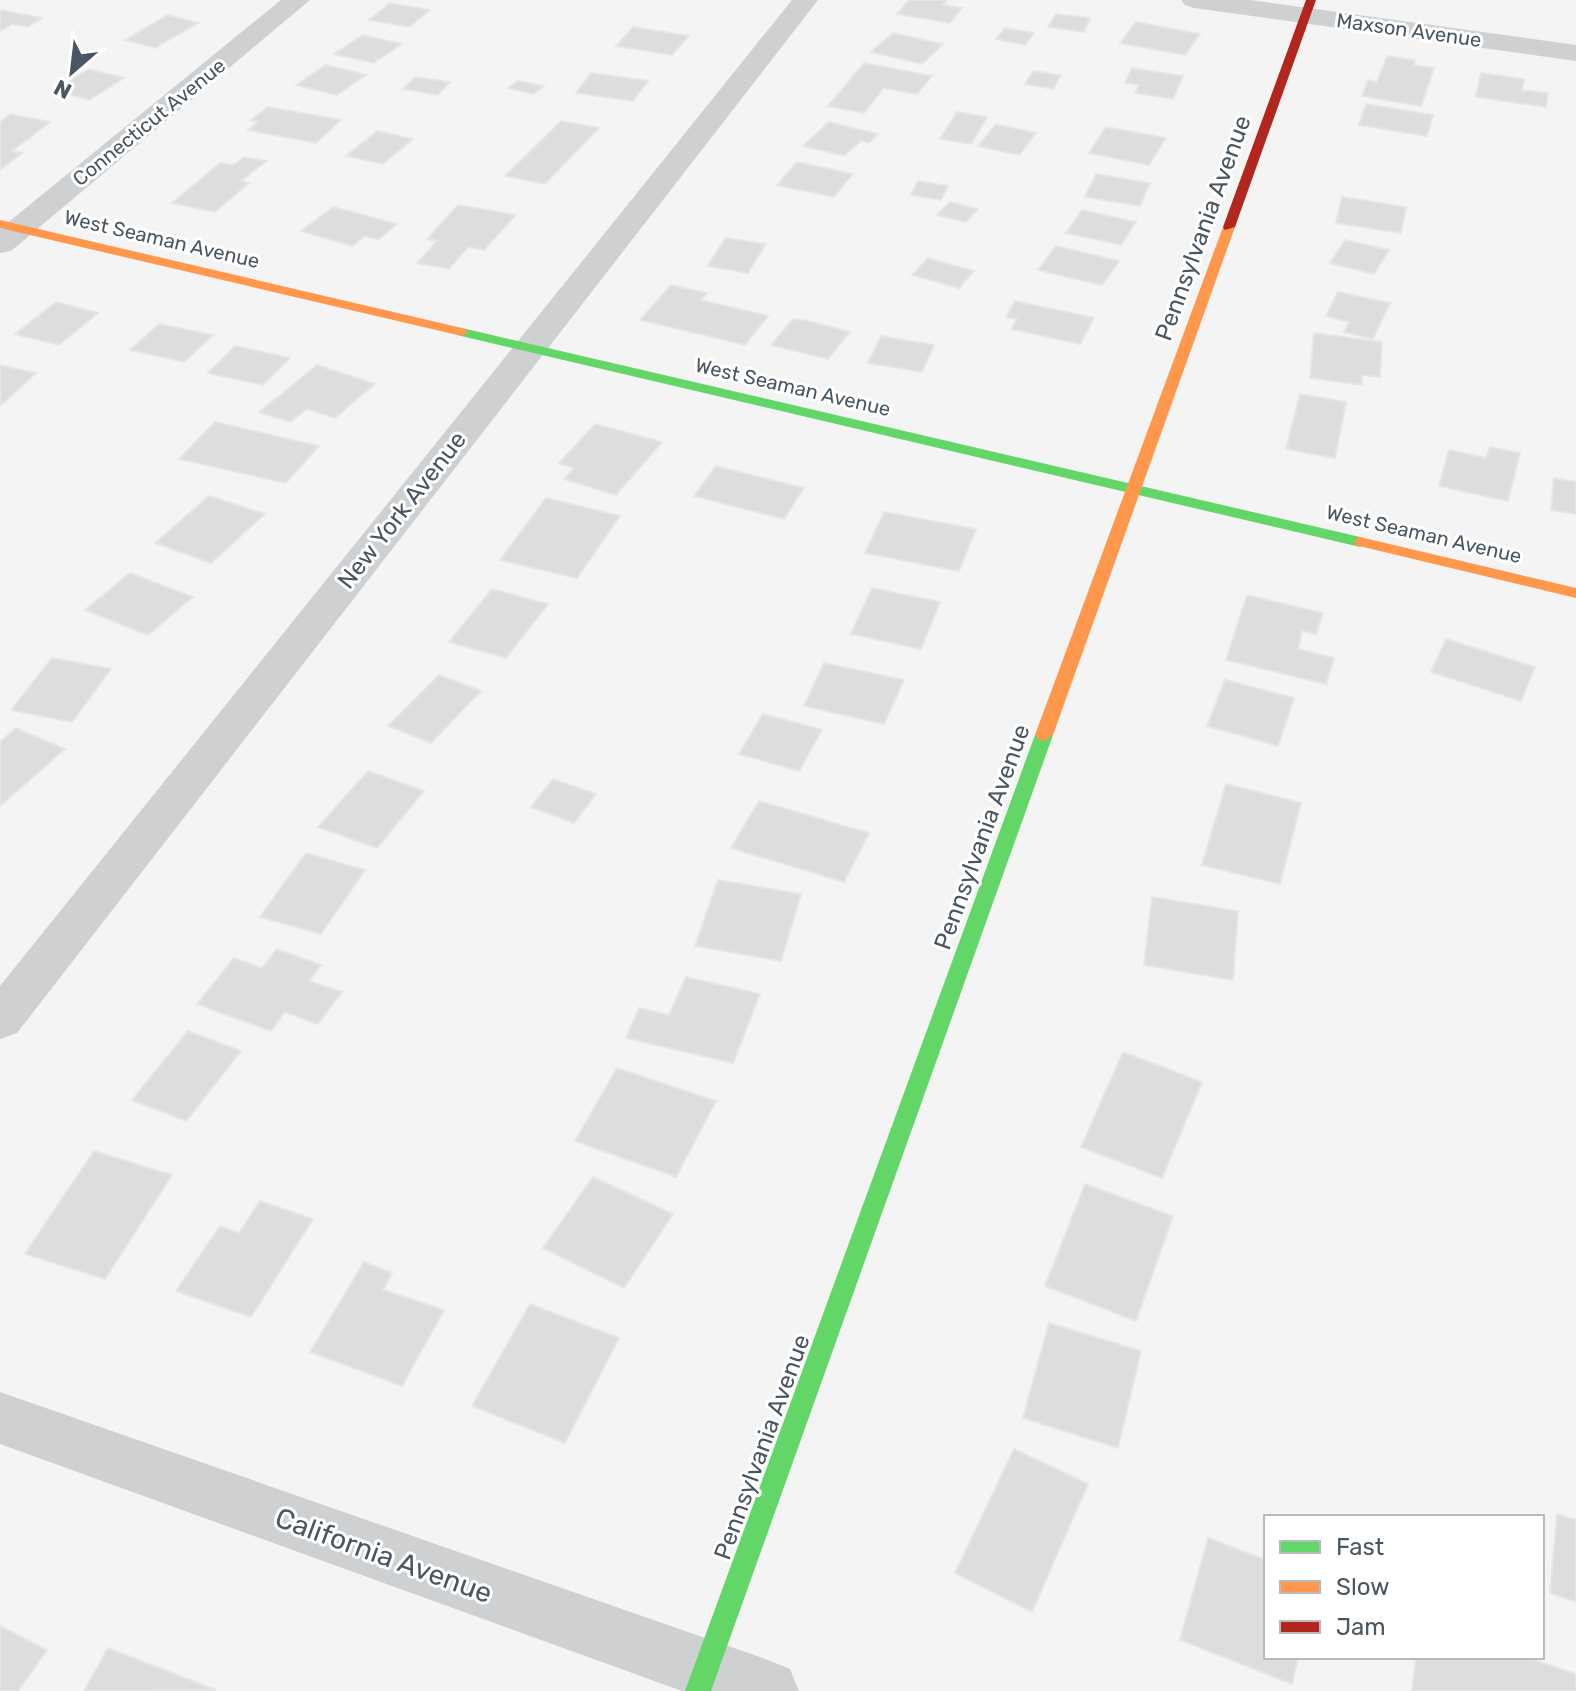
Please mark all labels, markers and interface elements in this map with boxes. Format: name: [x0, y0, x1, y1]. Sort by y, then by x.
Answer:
street label: Maxson Avenue: [1335, 8, 1483, 52]
north arrow: [32, 32, 112, 112]
street label: Connecticut Avenue: [68, 53, 230, 191]
text: N: [50, 74, 76, 105]
street label: Pennsylvania Avenue: [1149, 112, 1257, 344]
street label: West Seaman Avenue: [62, 205, 262, 273]
street label: West Seaman Avenue: [693, 353, 893, 421]
street label: New York Avenue: [332, 426, 472, 594]
street label: West Seaman Avenue: [1324, 500, 1524, 568]
street label: Pennsylvania Avenue: [928, 721, 1036, 953]
street label: Pennsylvania Avenue: [708, 1331, 816, 1563]
street label: California Avenue: [271, 1501, 497, 1610]
legend: [1264, 1515, 1544, 1659]
text: Fast: [1336, 1533, 1384, 1561]
text: Slow: [1336, 1573, 1389, 1601]
text: Jam: [1336, 1613, 1386, 1641]

